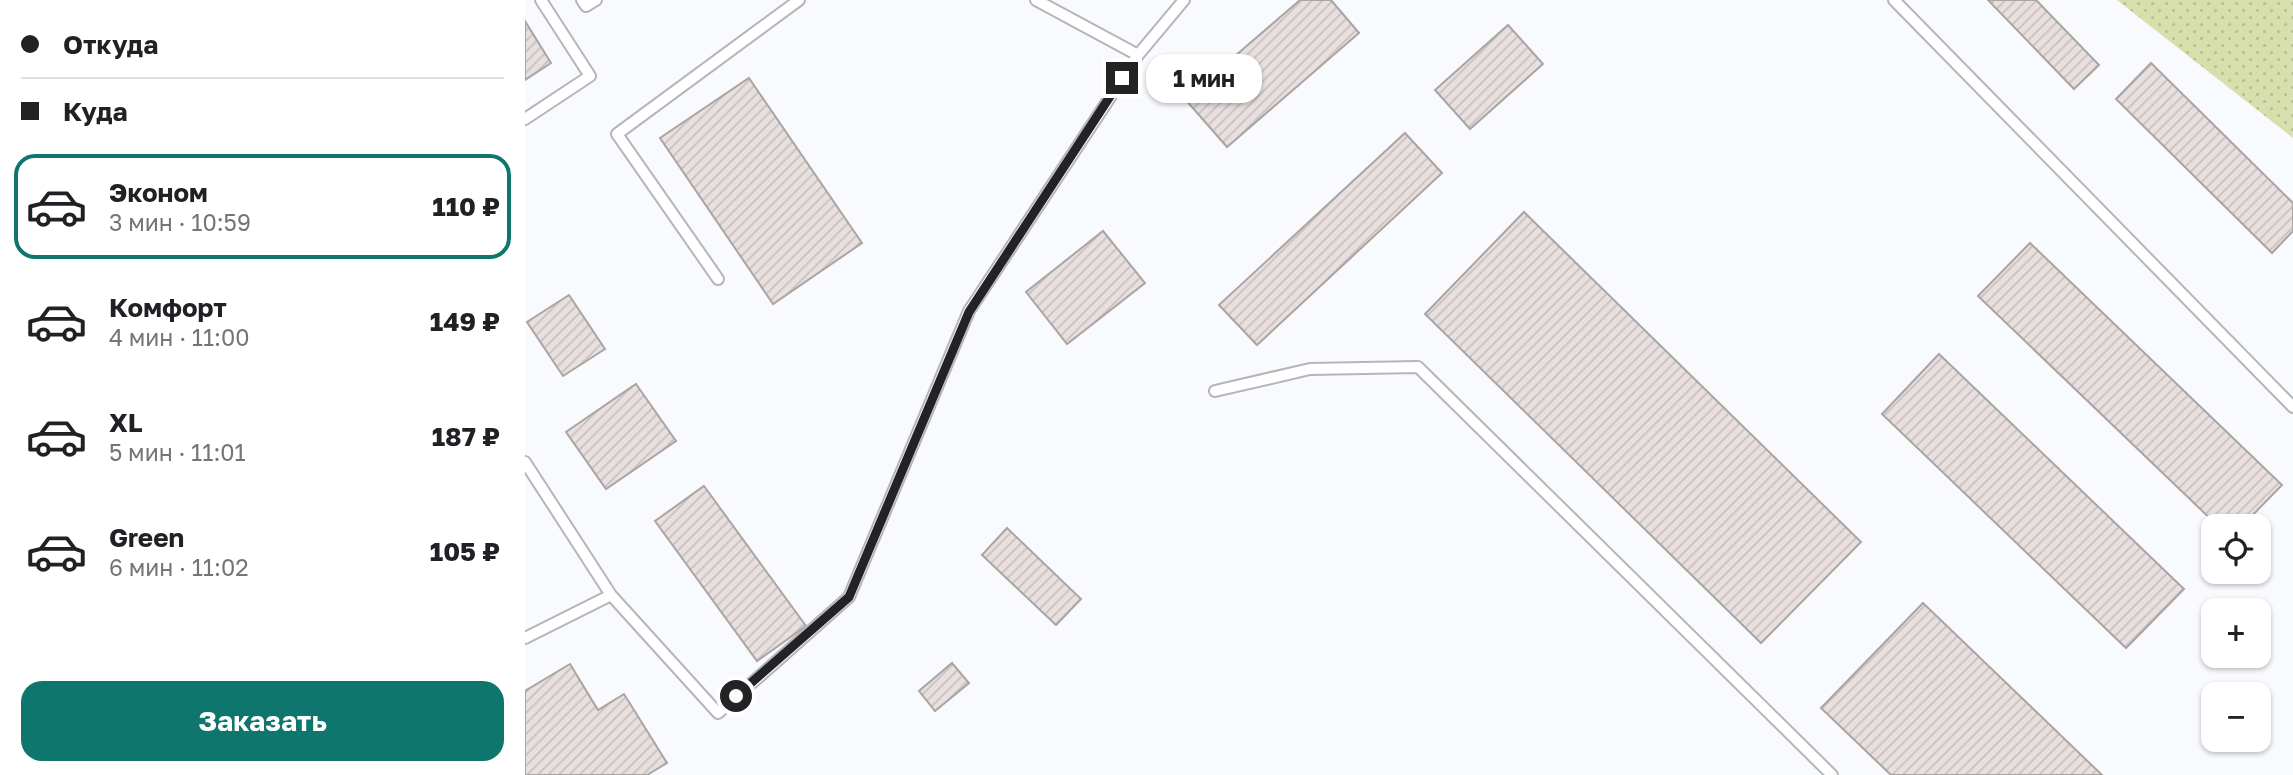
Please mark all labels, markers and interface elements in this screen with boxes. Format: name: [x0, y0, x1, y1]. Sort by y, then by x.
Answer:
text: Откуда: [63, 29, 158, 60]
callout: 1 мин: [1147, 54, 1262, 102]
route end: [1106, 62, 1138, 94]
text: 1 мин: [1173, 64, 1235, 92]
text: Куда: [63, 96, 128, 127]
icon: car: [25, 175, 88, 238]
text: Эконом: [109, 177, 208, 208]
text: 110 ₽: [432, 191, 500, 222]
text: 3 мин · 10:59: [109, 208, 251, 236]
icon: car: [25, 290, 88, 353]
text: Комфорт: [109, 292, 227, 323]
text: 149 ₽: [430, 306, 500, 337]
text: 4 мин · 11:00: [109, 323, 250, 351]
icon: car: [25, 405, 88, 468]
text: XL: [109, 407, 143, 438]
text: 187 ₽: [432, 421, 500, 452]
text: 5 мин · 11:01: [109, 438, 246, 466]
map controls: [2201, 514, 2271, 752]
button: locate: [2201, 514, 2271, 584]
icon: car: [25, 520, 88, 583]
text: Green: [109, 522, 184, 553]
text: 105 ₽: [430, 536, 500, 567]
text: 6 мин · 11:02: [109, 553, 249, 581]
button: +: [2201, 598, 2271, 668]
route start: [720, 680, 752, 712]
button: Заказать: [21, 681, 504, 761]
button: −: [2201, 682, 2271, 752]

